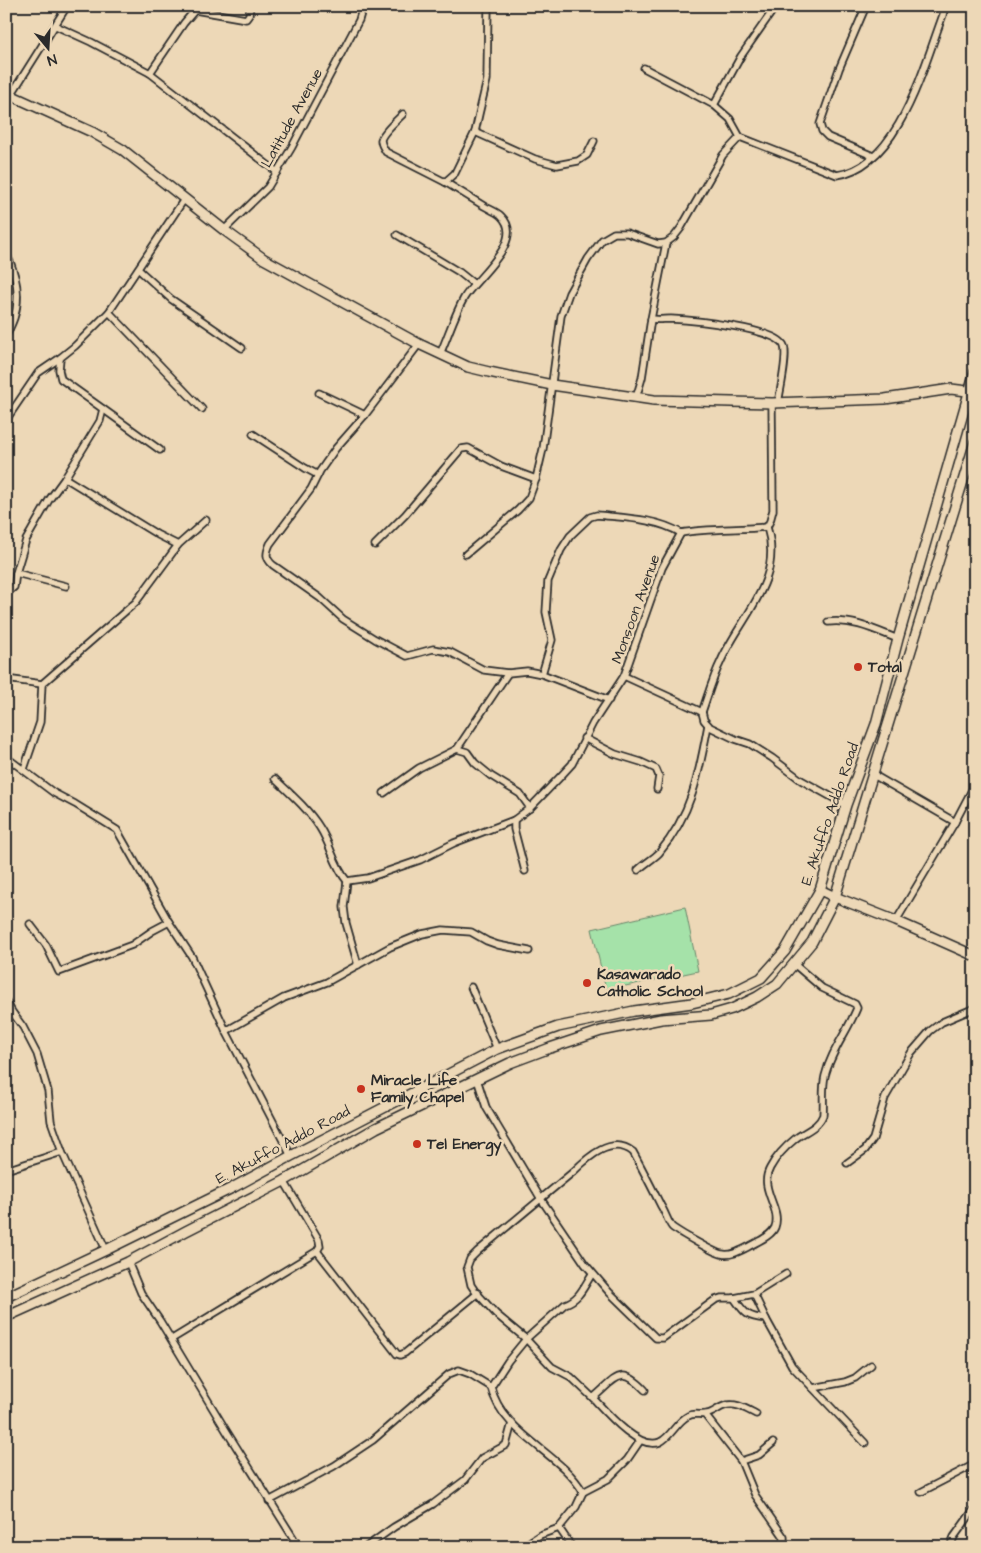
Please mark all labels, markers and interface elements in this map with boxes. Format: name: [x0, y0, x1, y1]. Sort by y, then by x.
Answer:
north arrow: [22, 22, 72, 72]
text: N: [44, 49, 59, 70]
street label: Latitude Avenue: [256, 65, 328, 171]
street label: Monsoon Avenue: [606, 551, 666, 667]
place label: Total: [867, 657, 902, 678]
marker: Total: [852, 661, 864, 673]
street label: E. Akuffo Addo Road: [796, 740, 864, 888]
place label: Kasawarado Catholic School: [597, 964, 704, 1002]
marker: Kasawarado Catholic School: [581, 977, 593, 989]
place label: Miracle Life Family Chapel: [371, 1070, 465, 1109]
marker: Miracle Life Family Chapel: [355, 1083, 367, 1095]
street label: E. Akuffo Addo Road: [212, 1100, 354, 1189]
place label: Tel Energy: [426, 1134, 502, 1157]
marker: Tel Energy: [411, 1138, 423, 1150]

